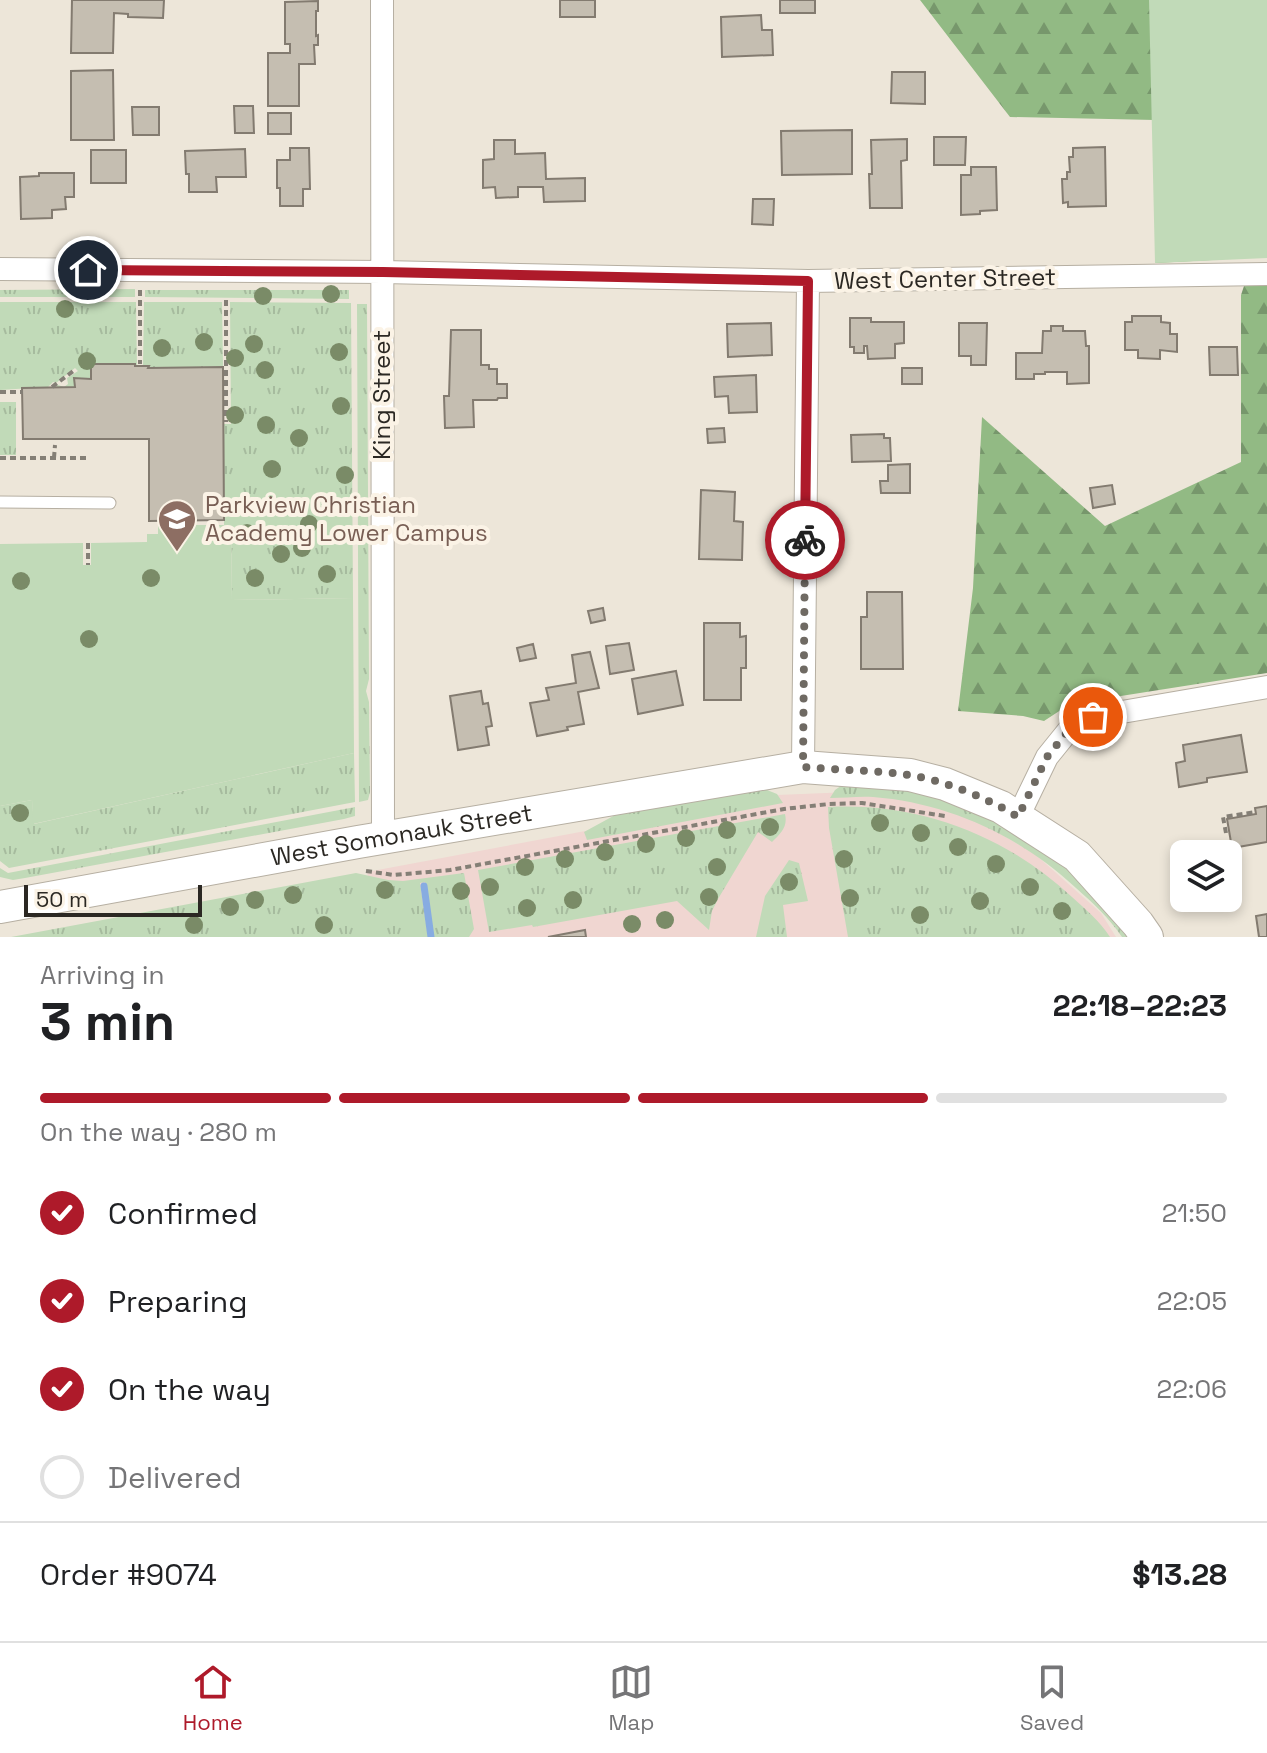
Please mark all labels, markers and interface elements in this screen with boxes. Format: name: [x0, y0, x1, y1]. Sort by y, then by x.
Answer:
pin: [54, 236, 122, 304]
icon: home: [66, 248, 110, 292]
street label: West Center Street: [834, 261, 1056, 296]
street label: King Street: [366, 330, 397, 460]
place label: Parkview Christian Academy Lower Campus: [205, 489, 488, 548]
school or university icon: Parkview Christian Academy Lower Campus: [156, 498, 198, 553]
courier: [765, 500, 845, 580]
icon: bike: [783, 518, 827, 562]
pin: [1059, 683, 1127, 751]
icon: bag: [1071, 695, 1115, 739]
street label: West Somonauk Street: [268, 797, 535, 873]
map controls: [1170, 840, 1242, 912]
button: layers: [1170, 840, 1242, 912]
scale bar: [24, 881, 202, 917]
text: 50 m: [36, 885, 88, 913]
text: Arriving in: [40, 958, 164, 992]
text: 22:18–22:23: [1053, 986, 1227, 1025]
text: 3 min: [40, 989, 175, 1055]
text: On the way · 280 m: [40, 1115, 277, 1149]
icon: check: [40, 1191, 84, 1235]
text: Confirmed: [108, 1194, 258, 1233]
text: 21:50: [1162, 1196, 1227, 1230]
icon: check: [40, 1279, 84, 1323]
text: Preparing: [108, 1282, 247, 1321]
text: 22:05: [1157, 1284, 1227, 1318]
icon: check: [40, 1367, 84, 1411]
text: On the way: [108, 1370, 271, 1409]
text: 22:06: [1156, 1372, 1227, 1406]
text: Delivered: [108, 1458, 242, 1497]
text: Order #9074: [40, 1555, 217, 1594]
text: $13.28: [1132, 1555, 1227, 1594]
tab: Home: [183, 1660, 243, 1736]
tab: Map: [608, 1660, 654, 1736]
tab: Saved: [1020, 1660, 1084, 1736]

